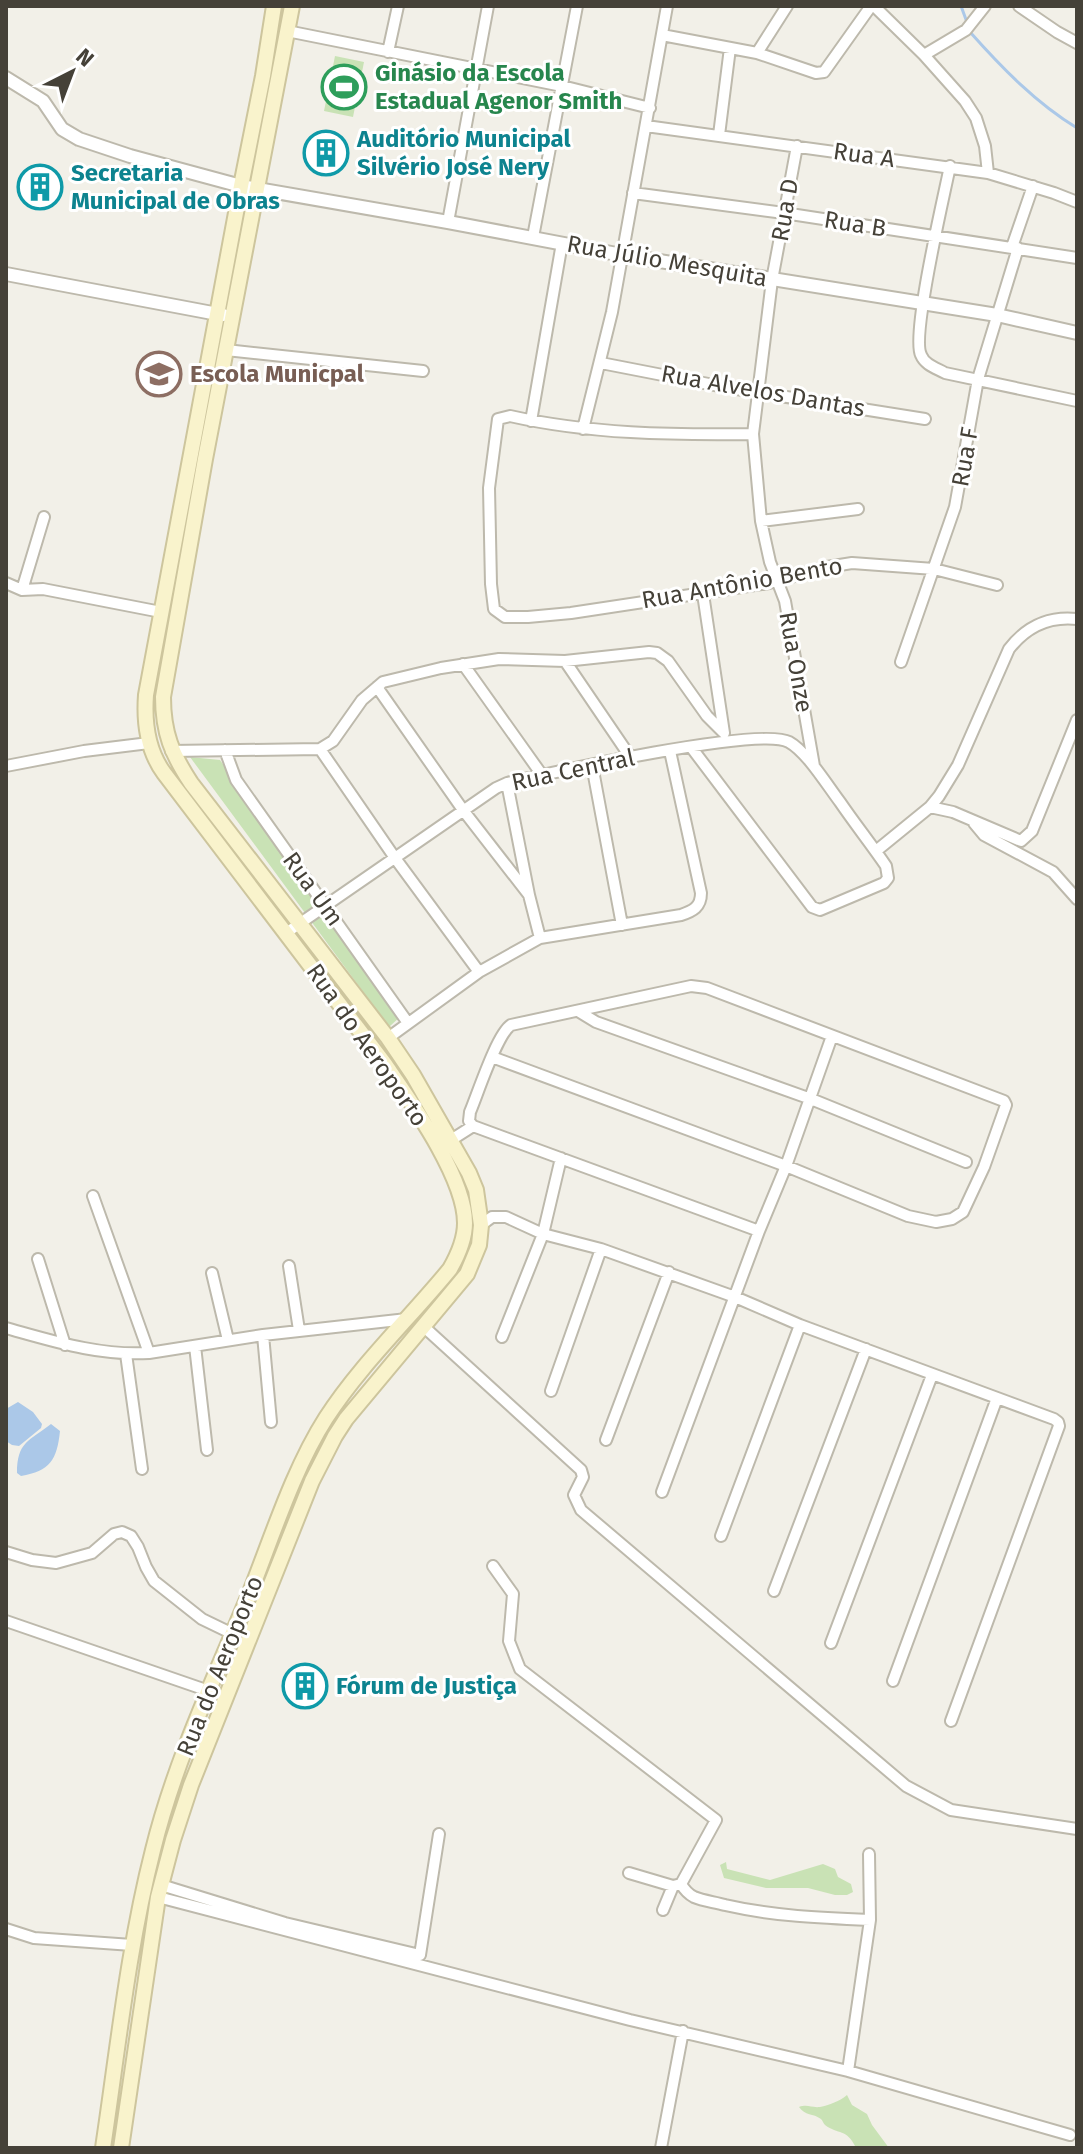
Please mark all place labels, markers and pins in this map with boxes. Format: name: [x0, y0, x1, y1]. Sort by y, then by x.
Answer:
place label: Ginásio da Escola Estadual Agenor Smith: [375, 59, 622, 115]
sports icon: Ginásio da Escola Estadual Agenor Smith: [320, 63, 368, 111]
place label: Auditório Municipal Silvério José Nery: [356, 125, 571, 181]
building icon: Auditório Municipal Silvério José Nery: [302, 129, 350, 177]
place label: Secretaria Municipal de Obras: [71, 159, 280, 215]
building icon: Secretaria Municipal de Obras: [16, 163, 64, 211]
school or university icon: Escola Municpal: [135, 350, 183, 398]
place label: Escola Municpal: [190, 360, 365, 388]
building icon: Fórum de Justiça: [281, 1662, 329, 1710]
place label: Fórum de Justiça: [336, 1672, 517, 1701]

